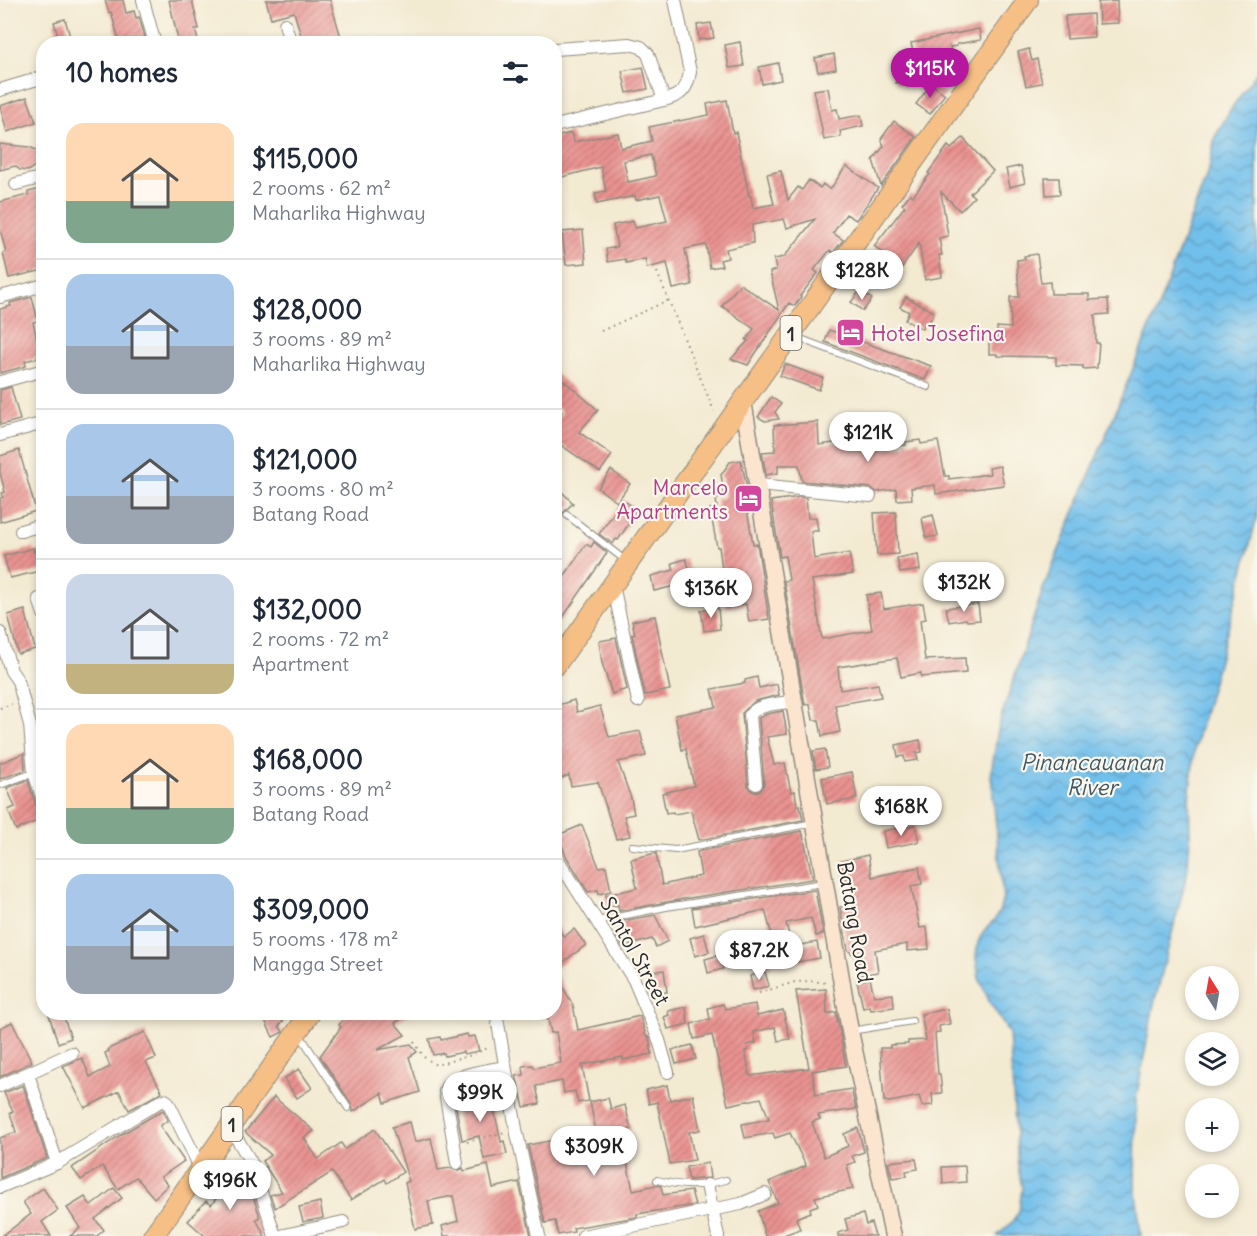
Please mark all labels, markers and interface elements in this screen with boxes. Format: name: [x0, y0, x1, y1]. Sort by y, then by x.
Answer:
pin: $115K: [888, 48, 972, 99]
text: $115K: [905, 55, 955, 80]
text: 10 homes: [66, 56, 178, 89]
icon: filters: [499, 56, 532, 89]
text: $115,000: [252, 142, 358, 175]
icon: home: [114, 147, 186, 219]
text: 2 rooms · 62 m²: [252, 175, 391, 200]
text: Maharlika Highway: [252, 200, 426, 225]
pin: $128K: [820, 250, 904, 301]
text: $128K: [835, 257, 889, 282]
text: $128,000: [252, 293, 362, 326]
icon: home: [114, 298, 186, 370]
road number: 1: [780, 316, 802, 350]
hotel icon: Hotel Josefina: [834, 317, 866, 349]
place label: Hotel Josefina: [871, 320, 1005, 347]
text: 3 rooms · 89 m²: [252, 326, 392, 351]
text: Maharlika Highway: [252, 351, 426, 376]
pin: $121K: [826, 412, 910, 463]
text: $121K: [843, 419, 893, 444]
text: $121,000: [252, 443, 358, 476]
icon: home: [114, 448, 186, 520]
place label: Marcelo Apartments: [617, 474, 728, 525]
text: 3 rooms · 80 m²: [252, 476, 394, 501]
hotel icon: Marcelo Apartments: [733, 483, 765, 515]
text: Batang Road: [252, 501, 369, 526]
pin: $132K: [922, 562, 1006, 613]
pin: $136K: [669, 568, 753, 619]
text: $132K: [937, 569, 991, 594]
text: $136K: [684, 575, 738, 600]
text: $132,000: [252, 593, 362, 626]
icon: home: [114, 598, 186, 670]
text: 2 rooms · 72 m²: [252, 626, 389, 651]
text: Apartment: [252, 651, 349, 676]
text: $168,000: [252, 743, 363, 776]
icon: home: [114, 748, 186, 820]
water label: Pinancauanan River: [1020, 748, 1165, 801]
text: 3 rooms · 89 m²: [252, 776, 392, 801]
pin: $168K: [859, 786, 943, 837]
text: $168K: [874, 793, 928, 818]
text: Batang Road: [252, 801, 369, 826]
street label: Batang Road: [831, 859, 879, 985]
street label: Santol Street: [594, 892, 676, 1010]
text: $309,000: [252, 893, 369, 926]
icon: home: [114, 898, 186, 970]
text: 5 rooms · 178 m²: [252, 926, 398, 951]
pin: $87.2K: [710, 930, 808, 981]
text: $87.2K: [729, 937, 789, 962]
text: Mangga Street: [252, 951, 383, 976]
north arrow: [1185, 966, 1239, 1020]
map controls: [1185, 966, 1239, 1218]
button: layers: [1185, 1032, 1239, 1086]
pin: $99K: [444, 1072, 516, 1123]
text: $99K: [457, 1079, 503, 1104]
button: +: [1185, 1098, 1239, 1152]
road number: 1: [222, 1107, 242, 1141]
pin: $309K: [552, 1126, 636, 1177]
text: $309K: [564, 1133, 624, 1158]
pin: $196K: [188, 1160, 272, 1211]
button: −: [1185, 1164, 1239, 1218]
text: $196K: [203, 1167, 257, 1192]

